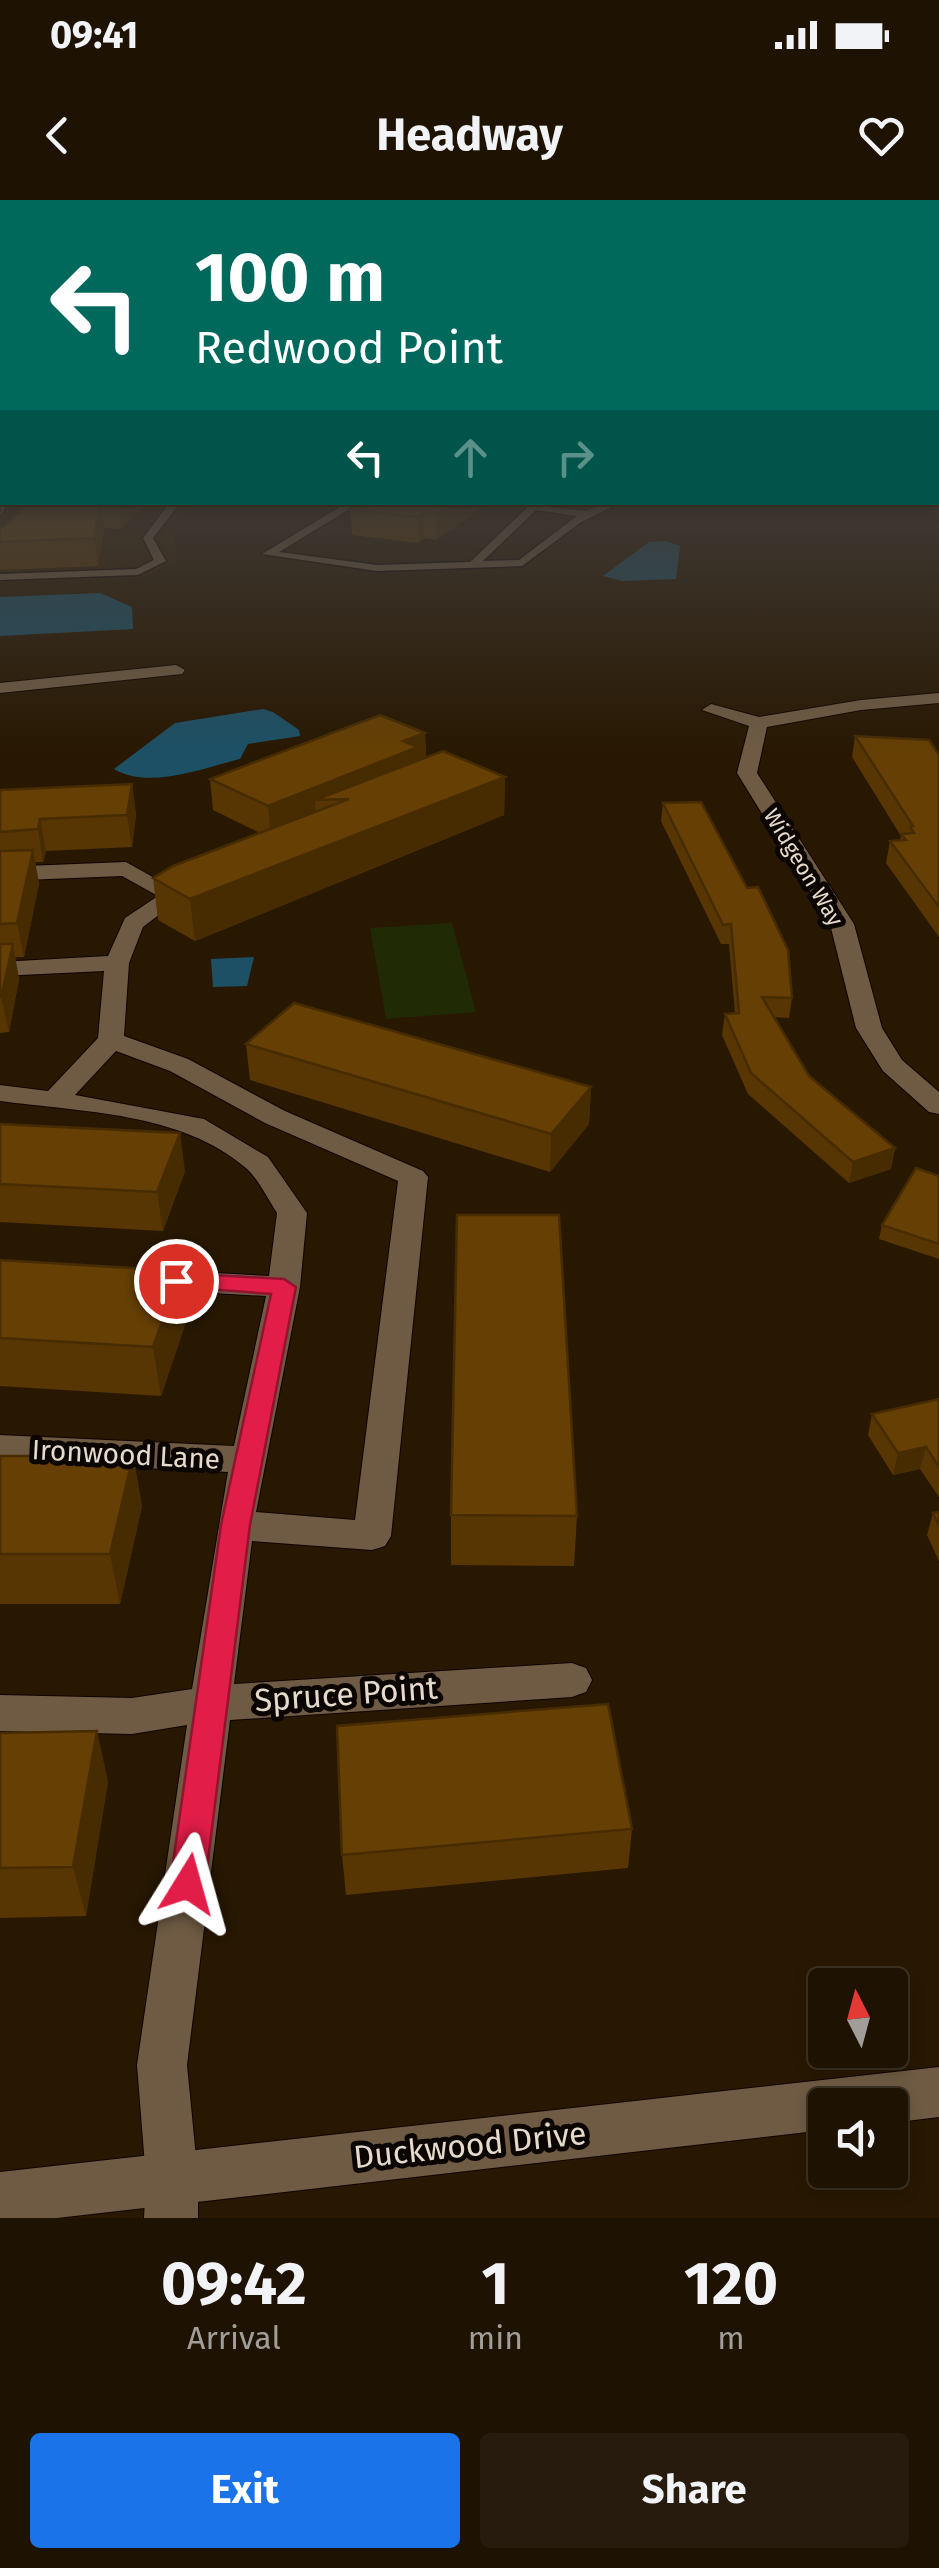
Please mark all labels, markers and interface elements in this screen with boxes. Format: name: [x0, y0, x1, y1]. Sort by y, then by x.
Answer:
text: 09:41: [50, 12, 138, 58]
icon: back: [30, 108, 85, 163]
text: Headway: [376, 108, 563, 162]
icon: heart: [854, 108, 909, 163]
text: 100 m: [195, 236, 385, 320]
icon: left: [30, 240, 160, 370]
text: Redwood Point: [195, 321, 503, 375]
icon: left: [338, 430, 393, 485]
icon: ahead: [443, 430, 498, 485]
icon: right: [548, 430, 603, 485]
street label: Widgeon Way: [758, 804, 849, 931]
pin: [134, 1239, 219, 1324]
icon: arrive: [149, 1254, 204, 1309]
street label: Ironwood Lane: [31, 1433, 221, 1476]
street label: Spruce Point: [253, 1669, 439, 1719]
position arrow: [136, 1832, 240, 1936]
north arrow: [808, 1968, 908, 2068]
map controls: [808, 1968, 908, 2188]
button: sound: [808, 2088, 908, 2188]
street label: Duckwood Drive: [352, 2114, 588, 2176]
text: 09:42: [161, 2248, 307, 2320]
text: 1: [482, 2248, 509, 2320]
text: 120: [684, 2248, 778, 2320]
text: Arrival: [187, 2319, 281, 2357]
text: min: [468, 2319, 523, 2357]
text: m: [717, 2319, 745, 2357]
button: Exit: [30, 2433, 460, 2548]
button: Share: [480, 2433, 909, 2548]

